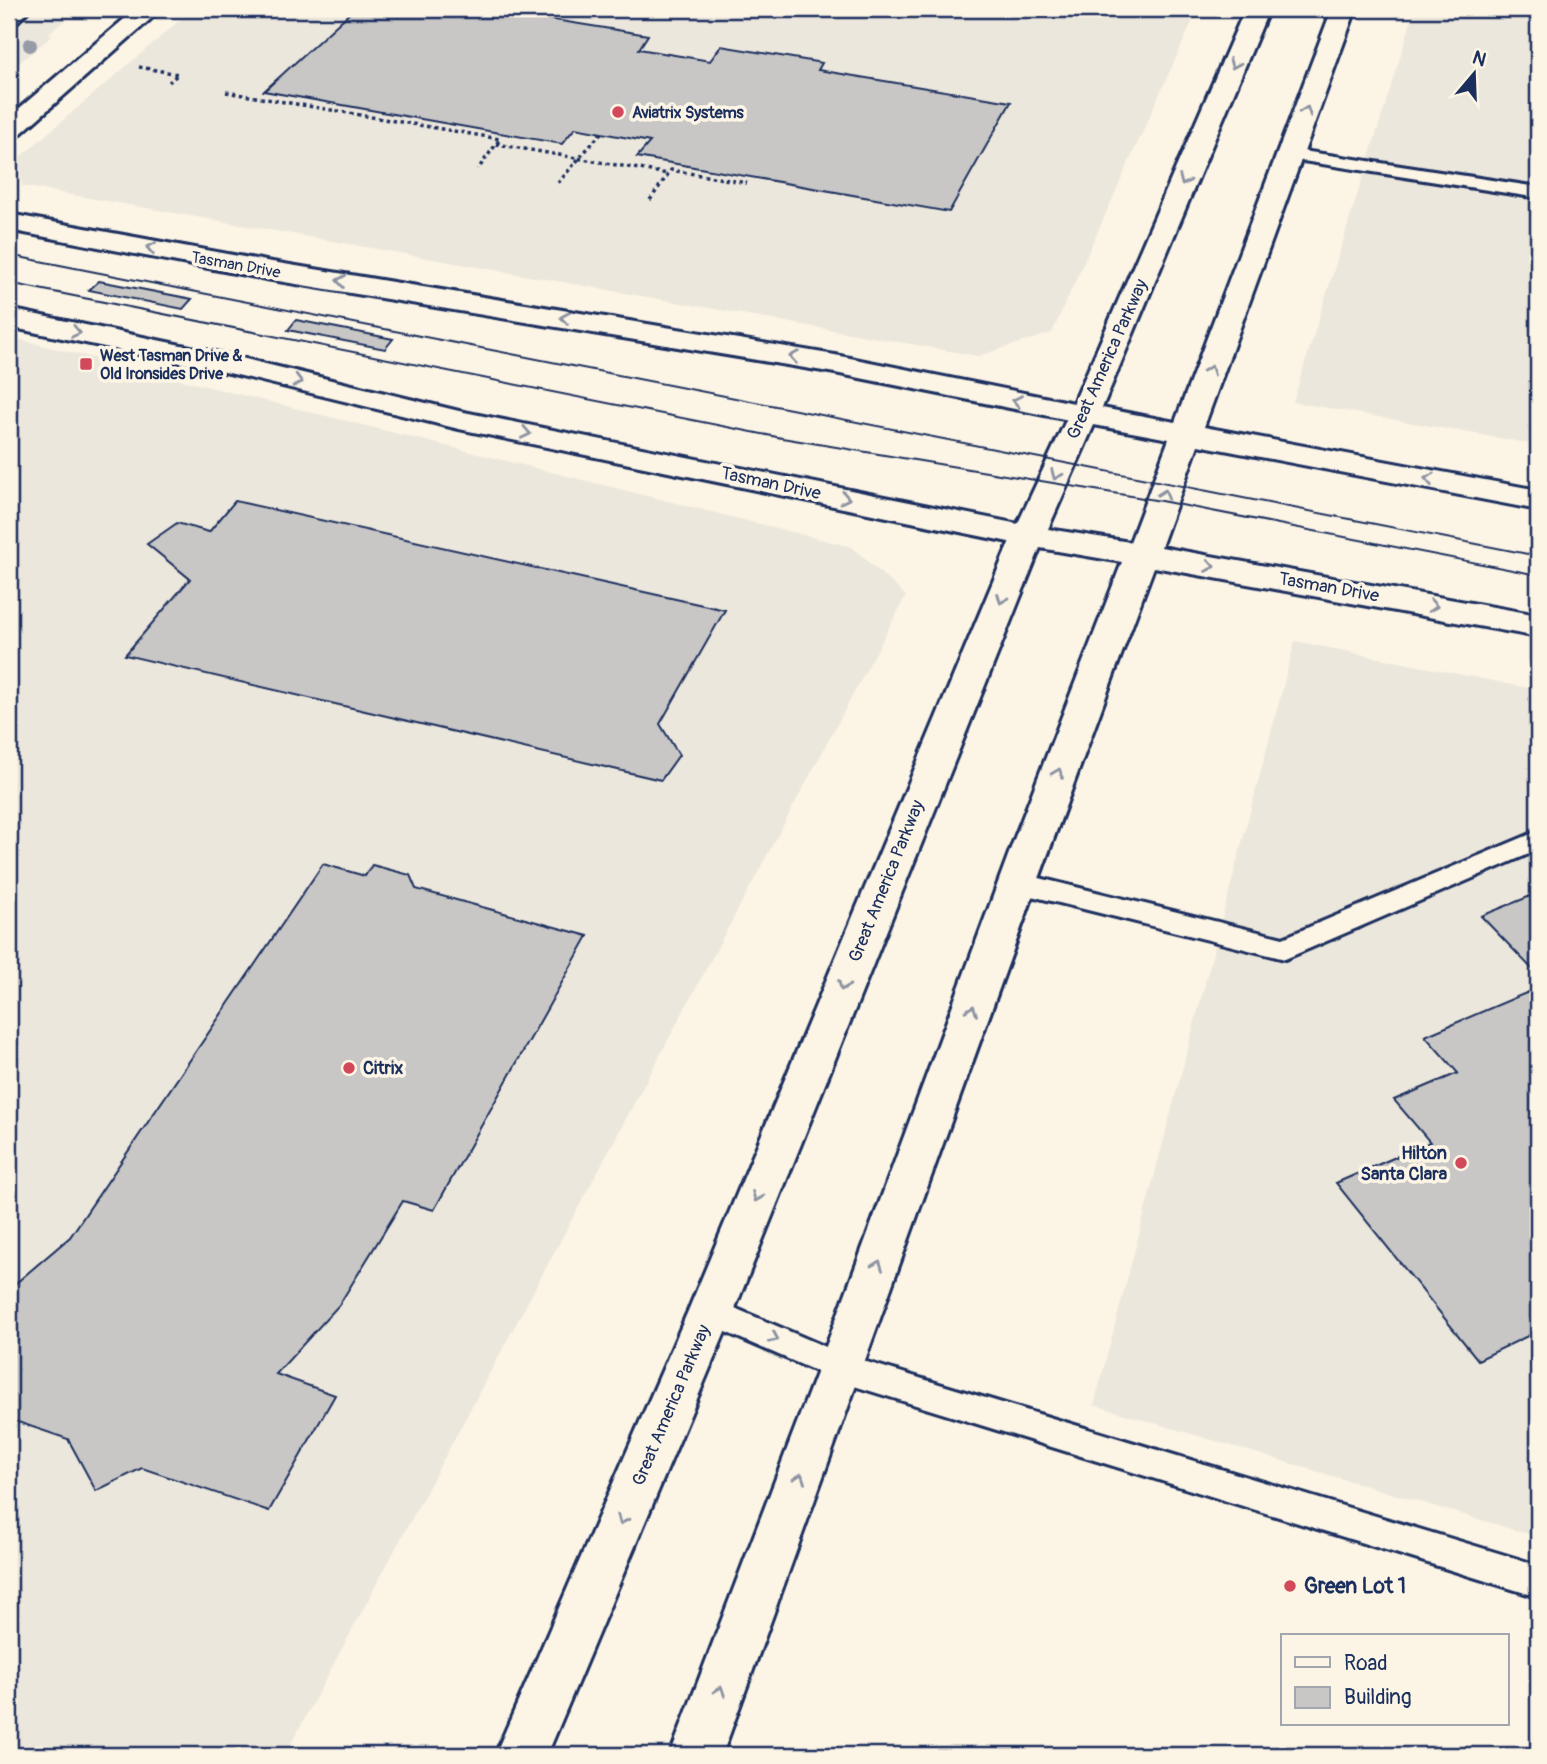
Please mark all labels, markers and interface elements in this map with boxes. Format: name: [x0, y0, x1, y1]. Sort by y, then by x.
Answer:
north arrow: [1438, 38, 1508, 108]
text: N: [1469, 45, 1489, 72]
one-way arrow: [1229, 57, 1243, 69]
place label: Aviatrix Systems: [632, 103, 744, 123]
marker: Aviatrix Systems: [610, 104, 626, 120]
one-way arrow: [1298, 105, 1312, 117]
one-way arrow: [1178, 174, 1192, 187]
one-way arrow: [145, 241, 157, 256]
street label: Tasman Drive: [190, 247, 282, 283]
one-way arrow: [335, 274, 347, 289]
street label: Great America Parkway: [1062, 275, 1153, 443]
one-way arrow: [559, 311, 571, 326]
one-way arrow: [70, 323, 82, 338]
place label: West Tasman Drive & Old Ironsides Drive: [100, 346, 242, 384]
one-way arrow: [788, 350, 800, 365]
marker: West Tasman Drive & Old Ironsides Drive: [78, 356, 94, 372]
one-way arrow: [1202, 364, 1216, 376]
one-way arrow: [292, 373, 304, 387]
one-way arrow: [1011, 394, 1023, 409]
one-way arrow: [520, 425, 532, 440]
street label: Tasman Drive: [719, 462, 823, 505]
one-way arrow: [1050, 468, 1064, 480]
one-way arrow: [1423, 473, 1435, 488]
one-way arrow: [1155, 488, 1169, 500]
one-way arrow: [839, 490, 851, 505]
one-way arrow: [1204, 558, 1215, 573]
street label: Tasman Drive: [1277, 567, 1381, 608]
one-way arrow: [996, 592, 1010, 604]
one-way arrow: [1427, 598, 1439, 613]
one-way arrow: [1050, 768, 1064, 780]
street label: Great America Parkway: [843, 796, 930, 966]
one-way arrow: [837, 979, 851, 992]
one-way arrow: [964, 1005, 978, 1017]
place label: Citrix: [363, 1057, 403, 1080]
marker: Citrix: [341, 1060, 357, 1076]
place label: Hilton Santa Clara: [1361, 1142, 1448, 1186]
marker: Hilton Santa Clara: [1453, 1155, 1469, 1171]
one-way arrow: [752, 1191, 766, 1203]
one-way arrow: [870, 1259, 884, 1271]
street label: Great America Parkway: [627, 1321, 716, 1489]
one-way arrow: [767, 1330, 779, 1344]
one-way arrow: [792, 1473, 806, 1485]
one-way arrow: [616, 1513, 630, 1525]
place label: Green Lot 1: [1304, 1573, 1406, 1600]
marker: Green Lot 1: [1282, 1578, 1298, 1594]
legend: [1281, 1634, 1508, 1726]
text: Road: [1344, 1650, 1388, 1677]
text: Building: [1344, 1684, 1411, 1711]
one-way arrow: [712, 1686, 726, 1698]

